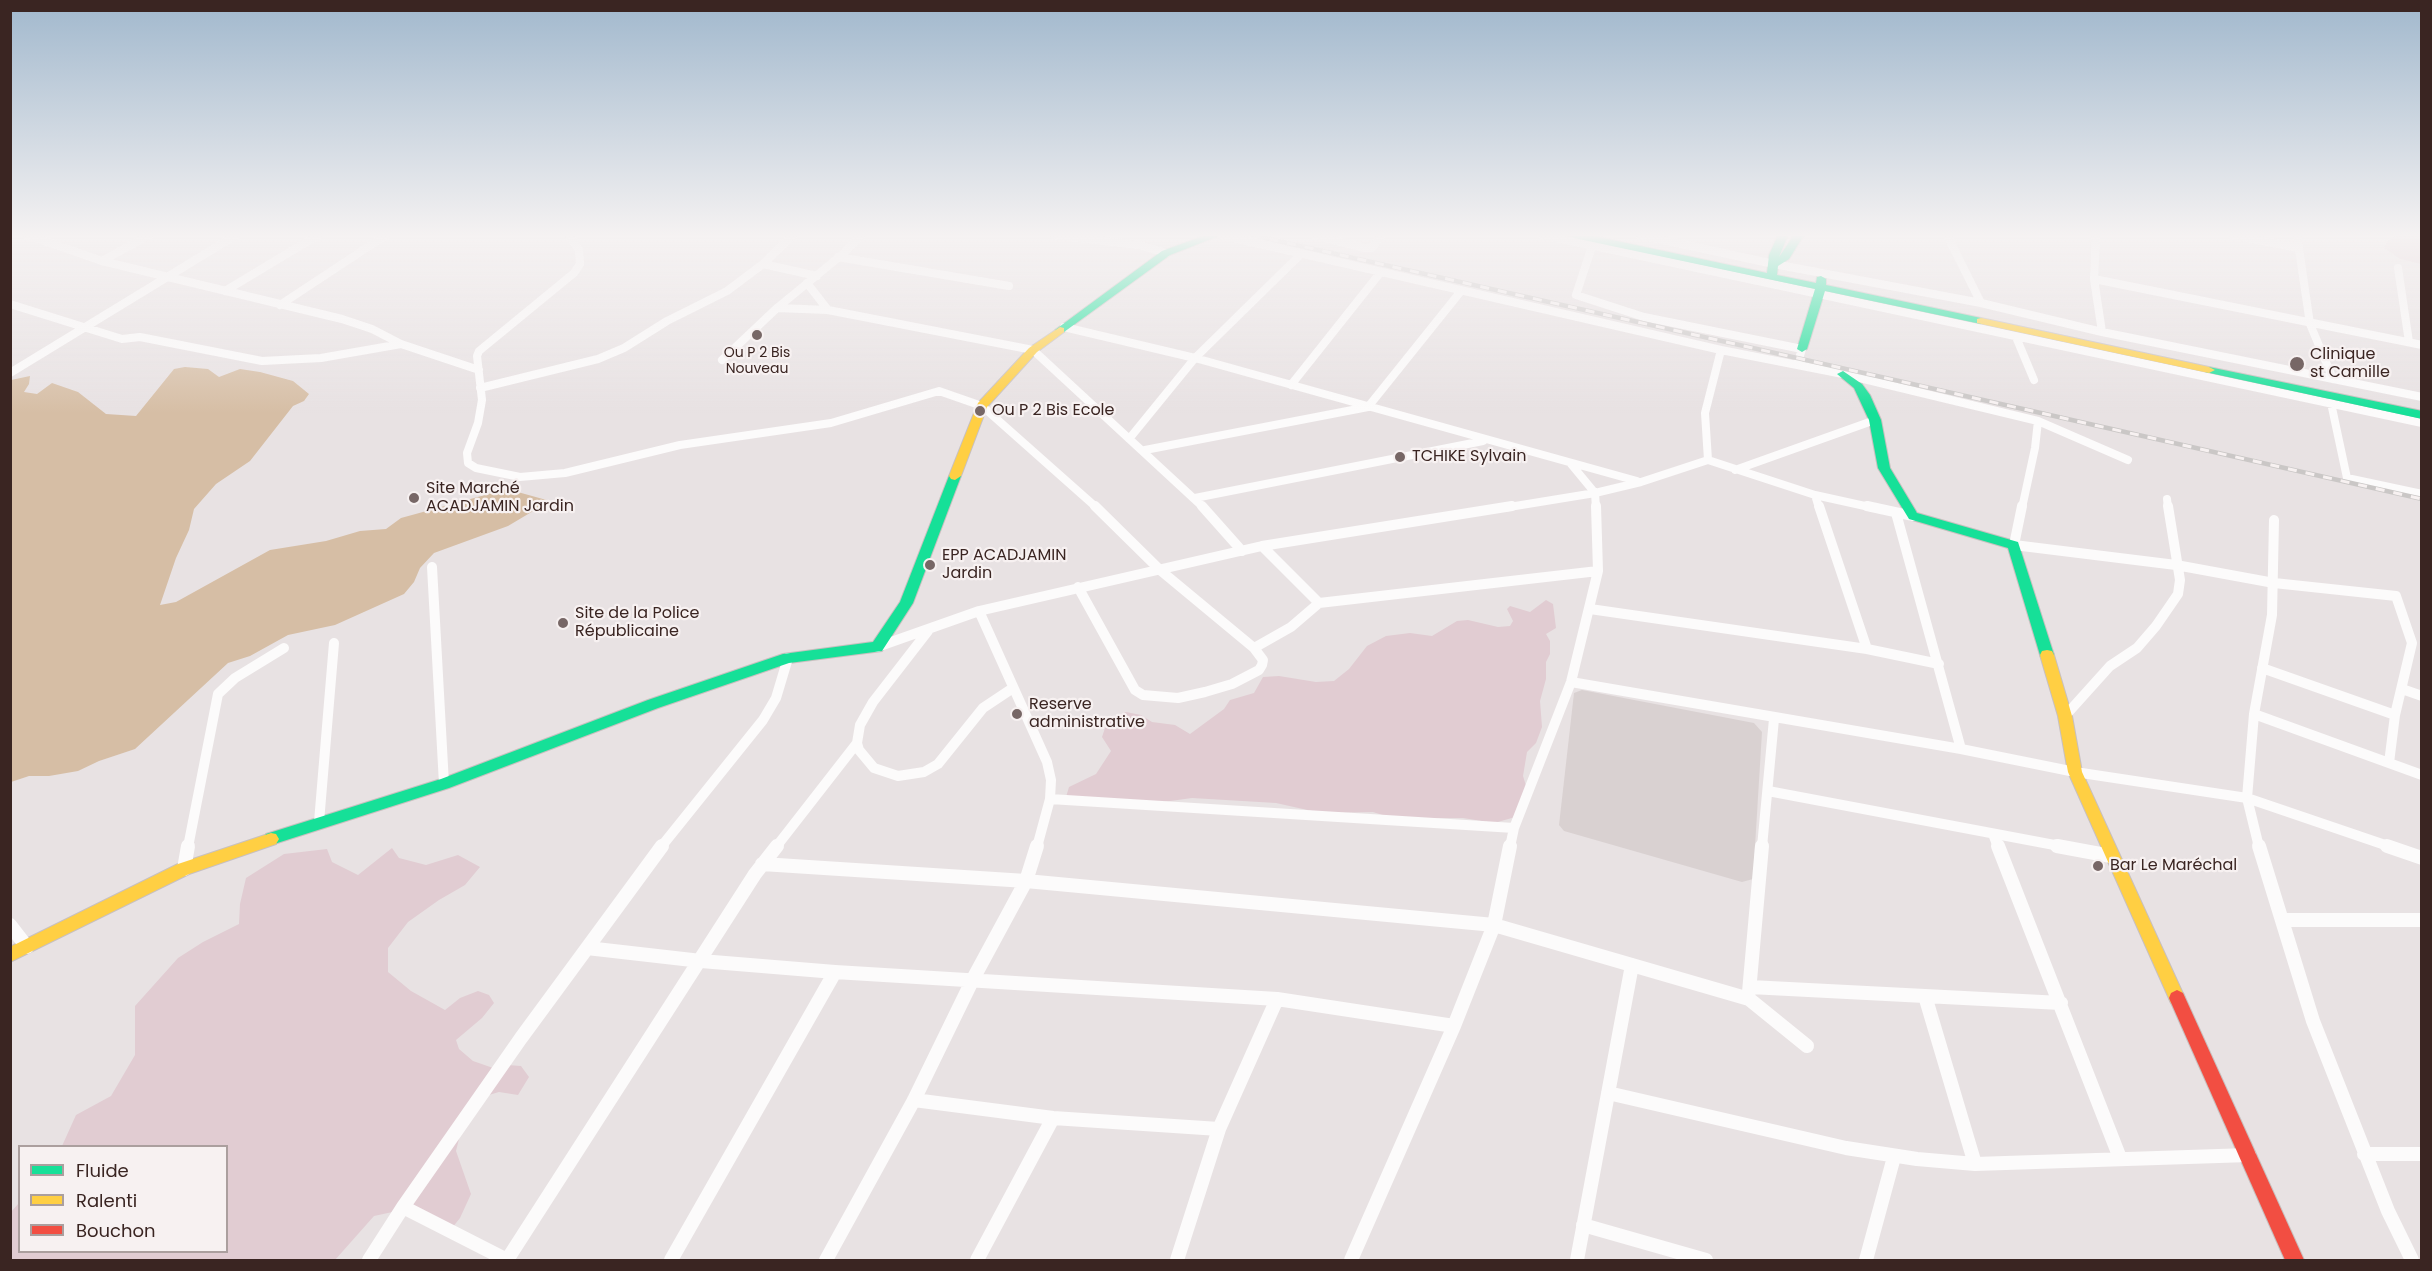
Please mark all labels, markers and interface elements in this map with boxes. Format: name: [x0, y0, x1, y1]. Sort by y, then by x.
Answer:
marker: Ou P 2 Bis Nouveau: [750, 328, 764, 342]
place label: Ou P 2 Bis Nouveau: [724, 345, 790, 378]
place label: Clinique st Camille: [2310, 345, 2390, 383]
marker: Clinique st Camille: [2288, 355, 2306, 373]
place label: Ou P 2 Bis Ecole: [992, 401, 1114, 421]
marker: Ou P 2 Bis Ecole: [973, 404, 987, 418]
place label: TCHIKE Sylvain: [1412, 447, 1526, 467]
marker: TCHIKE Sylvain: [1393, 450, 1407, 464]
place label: Site Marché ACADJAMIN Jardin: [426, 479, 574, 517]
marker: Site Marché ACADJAMIN Jardin: [407, 491, 421, 505]
place label: EPP ACADJAMIN Jardin: [942, 546, 1066, 584]
marker: EPP ACADJAMIN Jardin: [923, 558, 937, 572]
place label: Site de la Police Républicaine: [575, 604, 699, 642]
marker: Site de la Police Républicaine: [556, 616, 570, 630]
place label: Reserve administrative: [1029, 695, 1145, 733]
marker: Reserve administrative: [1010, 707, 1024, 721]
place label: Bar Le Maréchal: [2110, 856, 2237, 876]
marker: Bar Le Maréchal: [2091, 859, 2105, 873]
legend: [18, 1145, 228, 1253]
text: Fluide: [76, 1158, 129, 1183]
text: Ralenti: [76, 1188, 137, 1213]
text: Bouchon: [76, 1218, 156, 1243]

